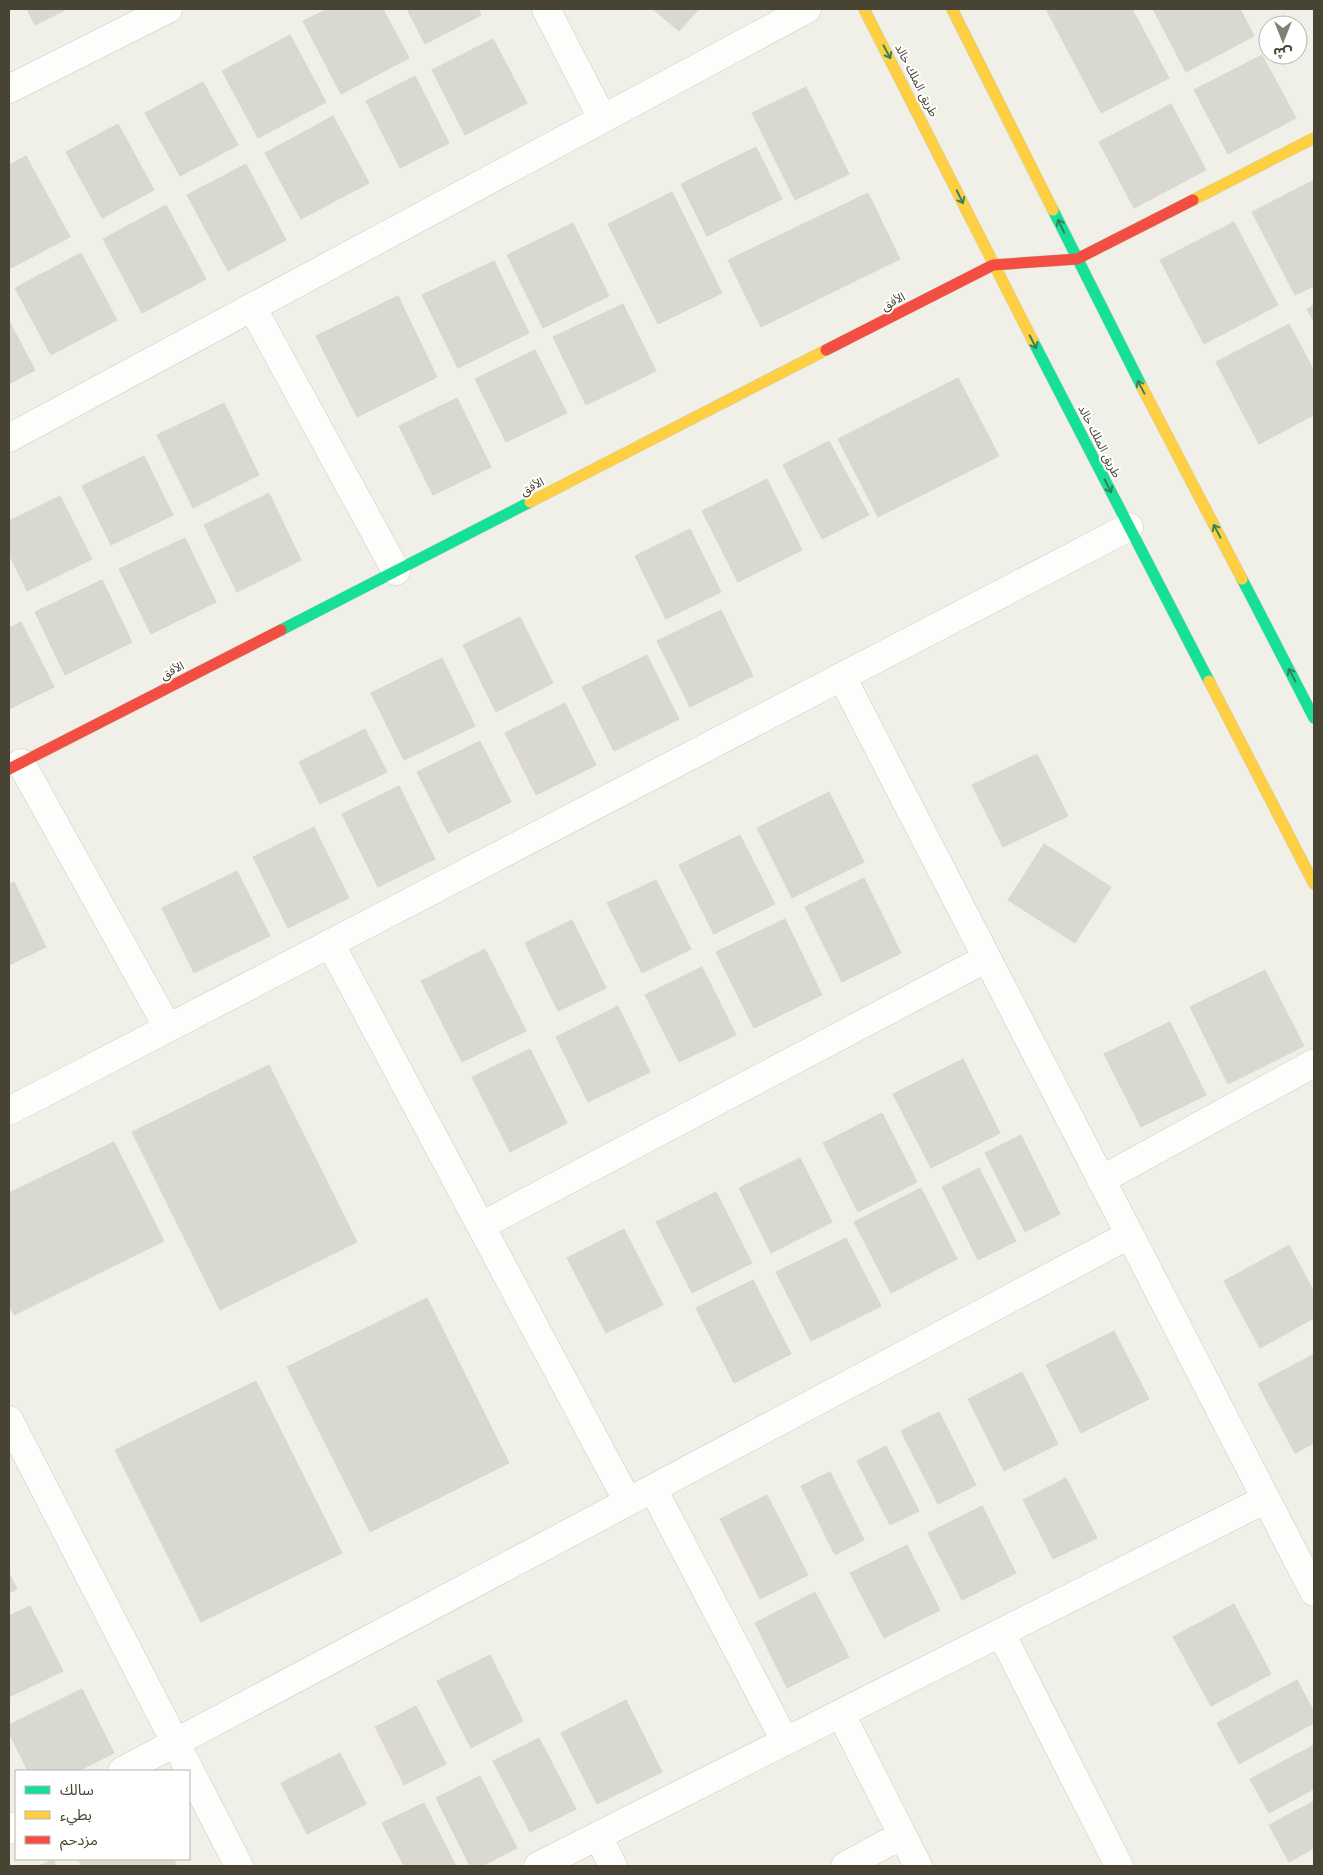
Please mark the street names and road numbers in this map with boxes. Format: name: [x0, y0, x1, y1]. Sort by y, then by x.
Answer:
street label: طريق الملك خالد: [891, 41, 943, 119]
street label: الأفق: [878, 288, 908, 314]
street label: طريق الملك خالد: [1074, 402, 1126, 480]
street label: الأفق: [517, 473, 547, 499]
street label: الأفق: [157, 657, 187, 683]

